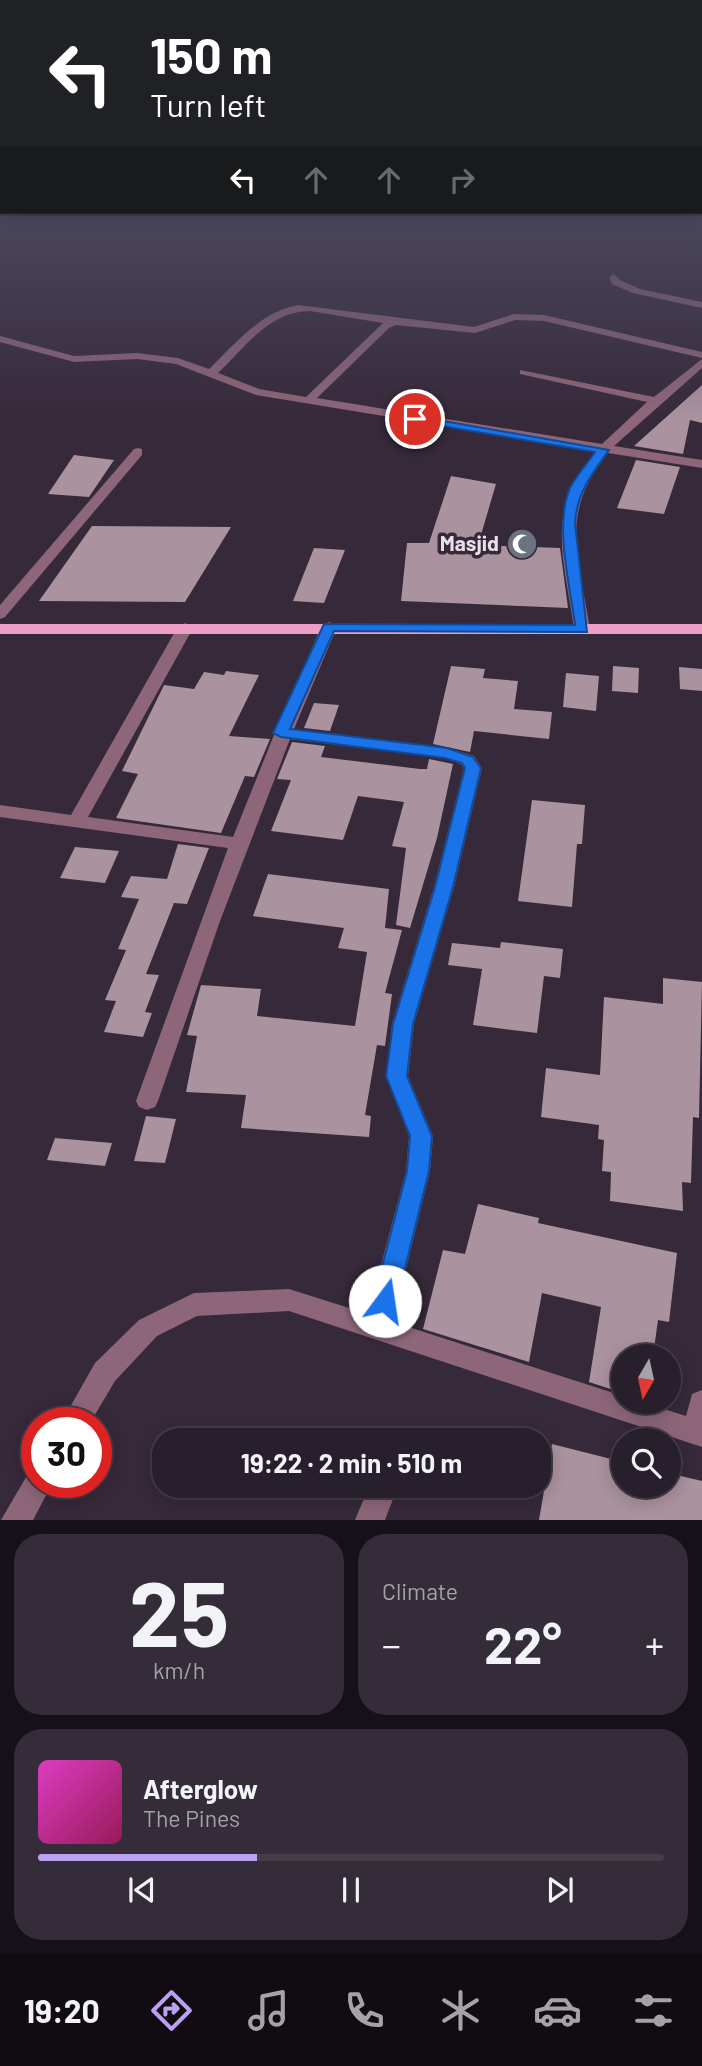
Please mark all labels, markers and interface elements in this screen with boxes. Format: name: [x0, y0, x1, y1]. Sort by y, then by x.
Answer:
text: 150 m: [150, 25, 272, 84]
icon: left: [35, 28, 126, 119]
text: Turn left: [150, 85, 267, 123]
icon: left: [224, 161, 262, 199]
icon: ahead: [297, 161, 335, 199]
icon: ahead: [370, 161, 408, 199]
icon: right: [443, 161, 481, 199]
pin: [385, 389, 445, 449]
icon: arrive: [396, 400, 434, 438]
mosque icon: Masjid: [505, 527, 539, 561]
place label: Masjid: [440, 530, 499, 555]
position arrow: [348, 1264, 422, 1338]
north arrow: [611, 1344, 681, 1414]
map controls: [611, 1344, 681, 1498]
speed limit sign: 30: [21, 1407, 112, 1498]
button: search: [611, 1428, 681, 1498]
text: 19:22 · 2 min · 510 m: [241, 1447, 462, 1478]
text: 25: [129, 1556, 229, 1665]
text: Climate: [382, 1577, 458, 1605]
text: 22°: [484, 1612, 562, 1674]
text: −: [382, 1621, 401, 1667]
text: +: [645, 1621, 664, 1667]
text: km/h: [153, 1656, 205, 1684]
text: Afterglow: [143, 1773, 258, 1804]
text: The Pines: [143, 1804, 240, 1832]
icon: previous: [123, 1871, 161, 1909]
icon: pause: [332, 1871, 370, 1909]
icon: next: [541, 1871, 579, 1909]
icon: directions: [147, 1986, 196, 2035]
icon: music: [244, 1986, 293, 2035]
icon: phone: [340, 1986, 389, 2035]
icon: climate: [436, 1986, 485, 2035]
icon: car: [533, 1986, 582, 2035]
icon: filters: [629, 1986, 678, 2035]
text: 19:20: [24, 1991, 100, 2029]

